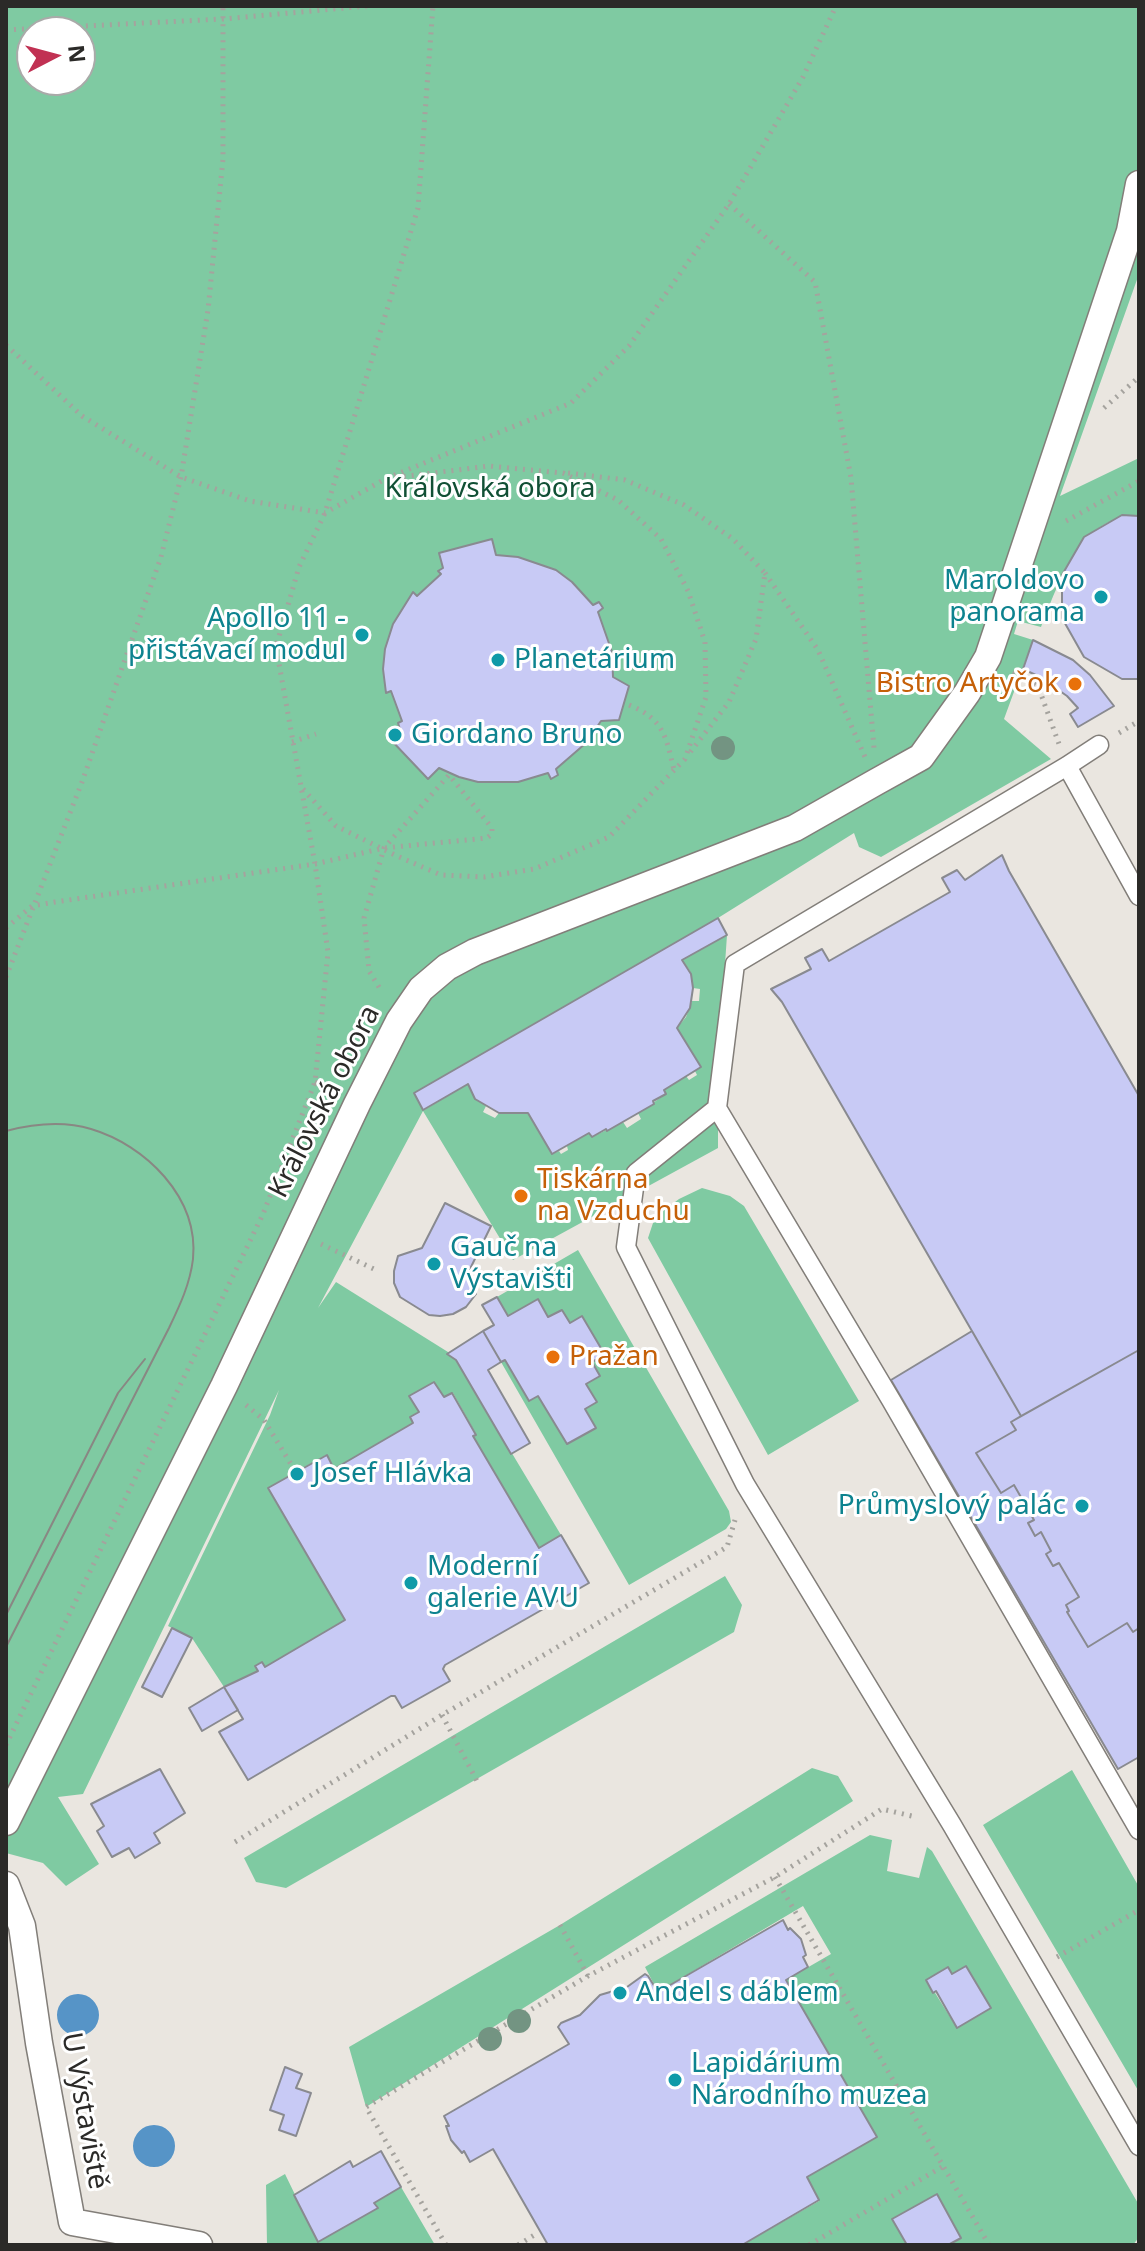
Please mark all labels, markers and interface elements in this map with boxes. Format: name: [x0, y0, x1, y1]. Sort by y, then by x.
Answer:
north arrow: [16, 16, 96, 96]
text: N: [62, 43, 94, 64]
park label: Královská obora: [384, 472, 596, 506]
place label: Maroldovo panorama: [944, 564, 1085, 630]
marker: Maroldovo panorama: [1092, 588, 1110, 606]
place label: Apollo 11 - přistávací modul: [128, 602, 346, 668]
marker: Apollo 11 - přistávací modul: [353, 626, 371, 644]
place label: Planetárium: [514, 643, 675, 677]
marker: Planetárium: [489, 651, 507, 669]
place label: Bistro Artyčok: [876, 667, 1059, 701]
marker: Bistro Artyčok: [1066, 675, 1084, 693]
place label: Giordano Bruno: [411, 718, 622, 752]
marker: Giordano Bruno: [386, 726, 404, 744]
street label: Královská obora: [262, 1000, 388, 1204]
place label: Tiskárna na Vzduchu: [537, 1163, 690, 1229]
marker: Tiskárna na Vzduchu: [512, 1187, 530, 1205]
place label: Gauč na Výstavišti: [450, 1231, 572, 1297]
marker: Gauč na Výstavišti: [425, 1255, 443, 1273]
place label: Pražan: [569, 1340, 659, 1374]
marker: Pražan: [544, 1348, 562, 1366]
place label: Josef Hlávka: [313, 1457, 472, 1491]
marker: Josef Hlávka: [288, 1465, 306, 1483]
place label: Průmyslový palác: [838, 1489, 1066, 1523]
marker: Průmyslový palác: [1073, 1497, 1091, 1515]
place label: Moderní galerie AVU: [427, 1550, 579, 1616]
marker: Moderní galerie AVU: [402, 1574, 420, 1592]
place label: Andel s dáblem: [636, 1976, 839, 2010]
marker: Andel s dáblem: [611, 1984, 629, 2002]
street label: U Výstaviště: [54, 2030, 114, 2192]
place label: Lapidárium Národního muzea: [691, 2047, 927, 2113]
marker: Lapidárium Národního muzea: [666, 2071, 684, 2089]

